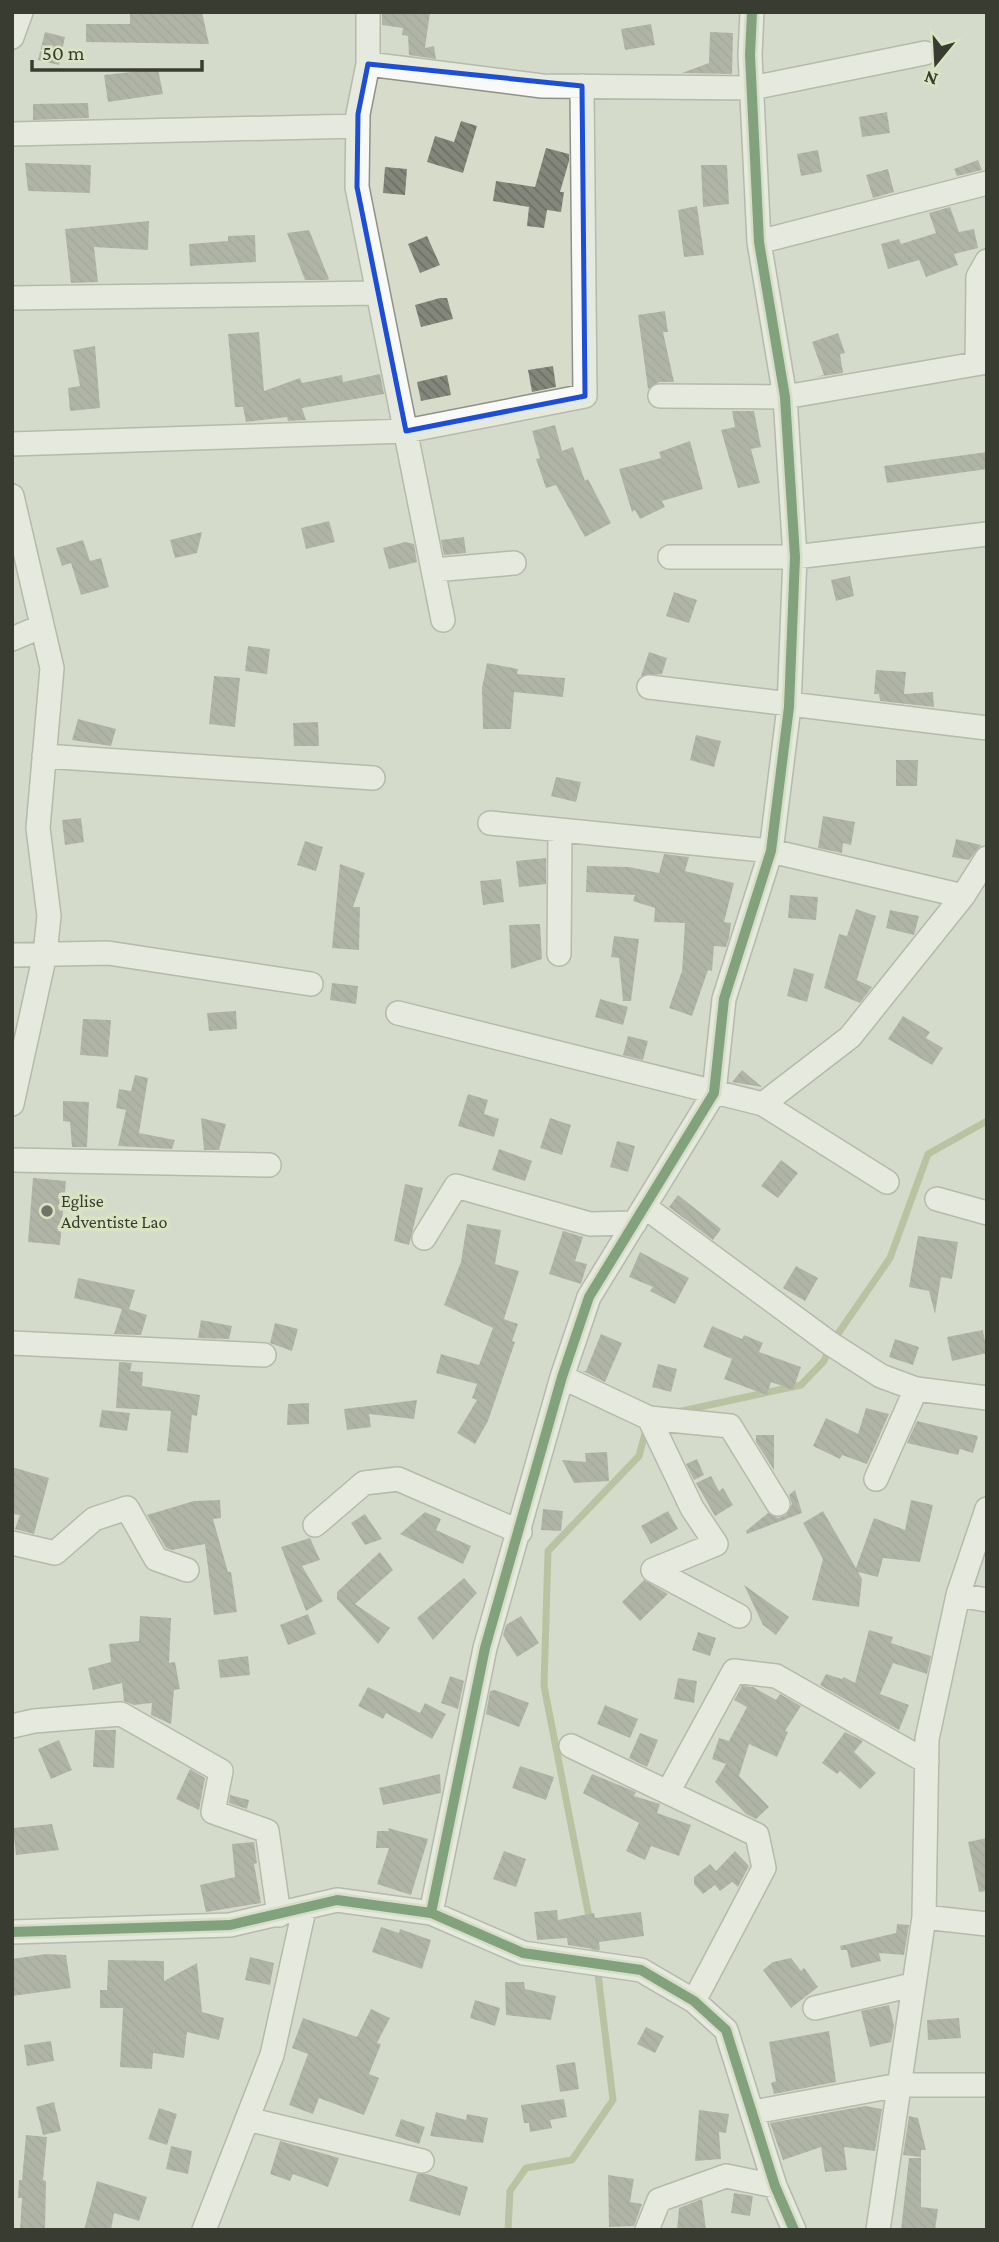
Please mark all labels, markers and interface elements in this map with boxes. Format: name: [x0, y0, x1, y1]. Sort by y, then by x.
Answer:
scale bar: [32, 28, 201, 72]
north arrow: [901, 28, 971, 98]
text: 50 m: [42, 41, 85, 65]
text: N: [921, 67, 940, 91]
place label: Eglise Adventiste Lao: [61, 1191, 168, 1232]
marker: Eglise Adventiste Lao: [39, 1203, 55, 1219]

